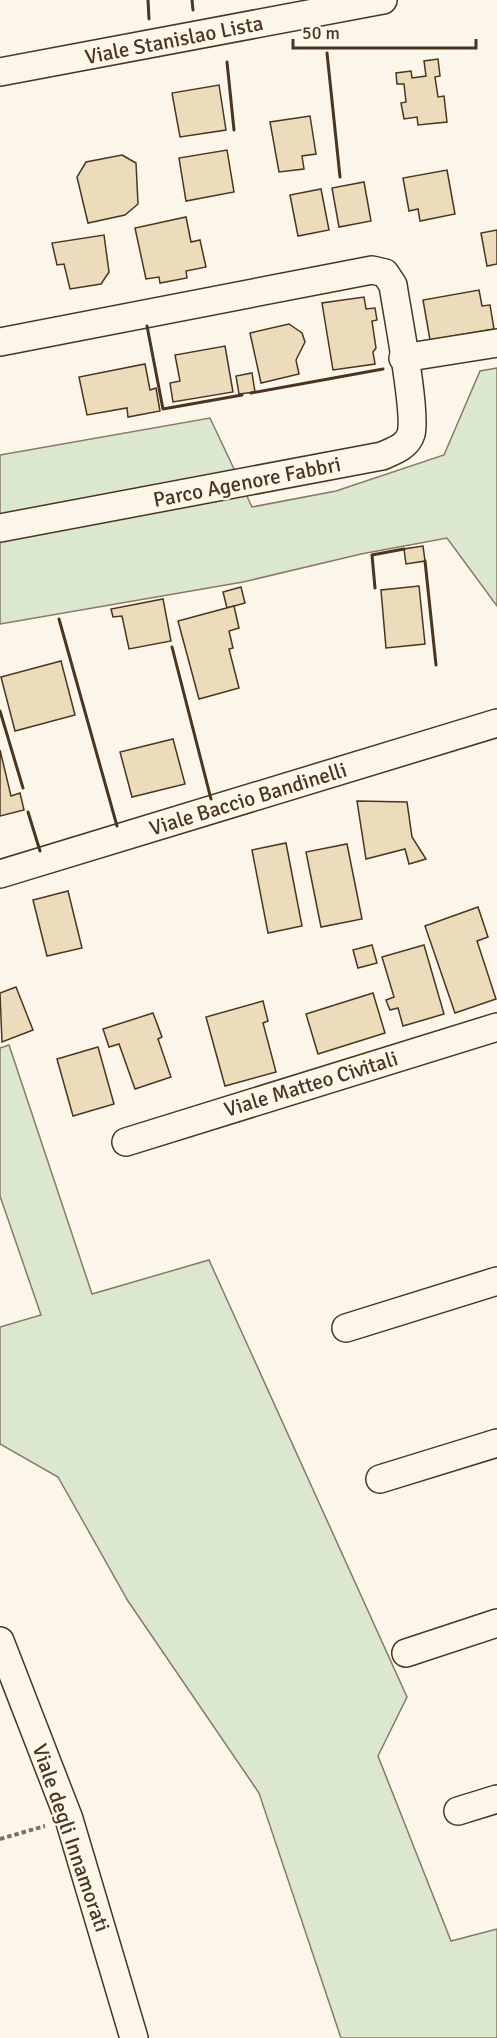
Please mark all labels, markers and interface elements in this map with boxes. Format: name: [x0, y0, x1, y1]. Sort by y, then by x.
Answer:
street label: Viale Stanislao Lista: [83, 10, 265, 70]
scale bar: [293, 12, 476, 50]
text: 50 m: [302, 22, 340, 44]
street label: Parco Agenore Fabbri: [151, 451, 343, 513]
street label: Viale Baccio Bandinelli: [146, 757, 350, 841]
street label: Viale Matteo Civitali: [221, 1045, 401, 1123]
street label: Viale degli Innamorati: [27, 1741, 115, 1935]

